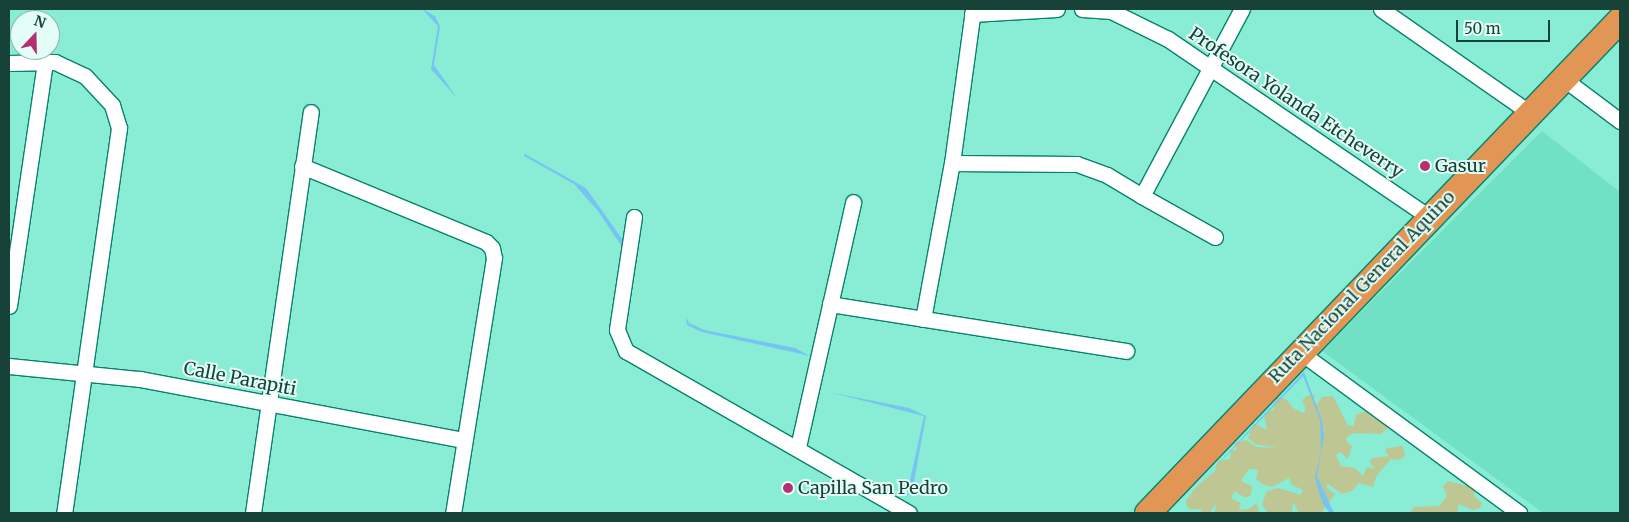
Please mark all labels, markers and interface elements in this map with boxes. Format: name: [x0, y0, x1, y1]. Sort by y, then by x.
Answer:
north arrow: [10, 10, 60, 60]
scale bar: [1459, 10, 1553, 42]
text: N: [32, 12, 48, 32]
text: 50 m: [1464, 19, 1501, 38]
street label: Profesora Yolanda Etcheverry: [1185, 23, 1407, 183]
place label: Gasur: [1435, 155, 1486, 177]
marker: Gasur: [1419, 160, 1431, 172]
street label: Ruta Nacional General Aquino: [1264, 186, 1460, 388]
street label: Calle Parapiti: [182, 357, 298, 401]
place label: Capilla San Pedro: [798, 477, 948, 499]
marker: Capilla San Pedro: [782, 482, 794, 494]

